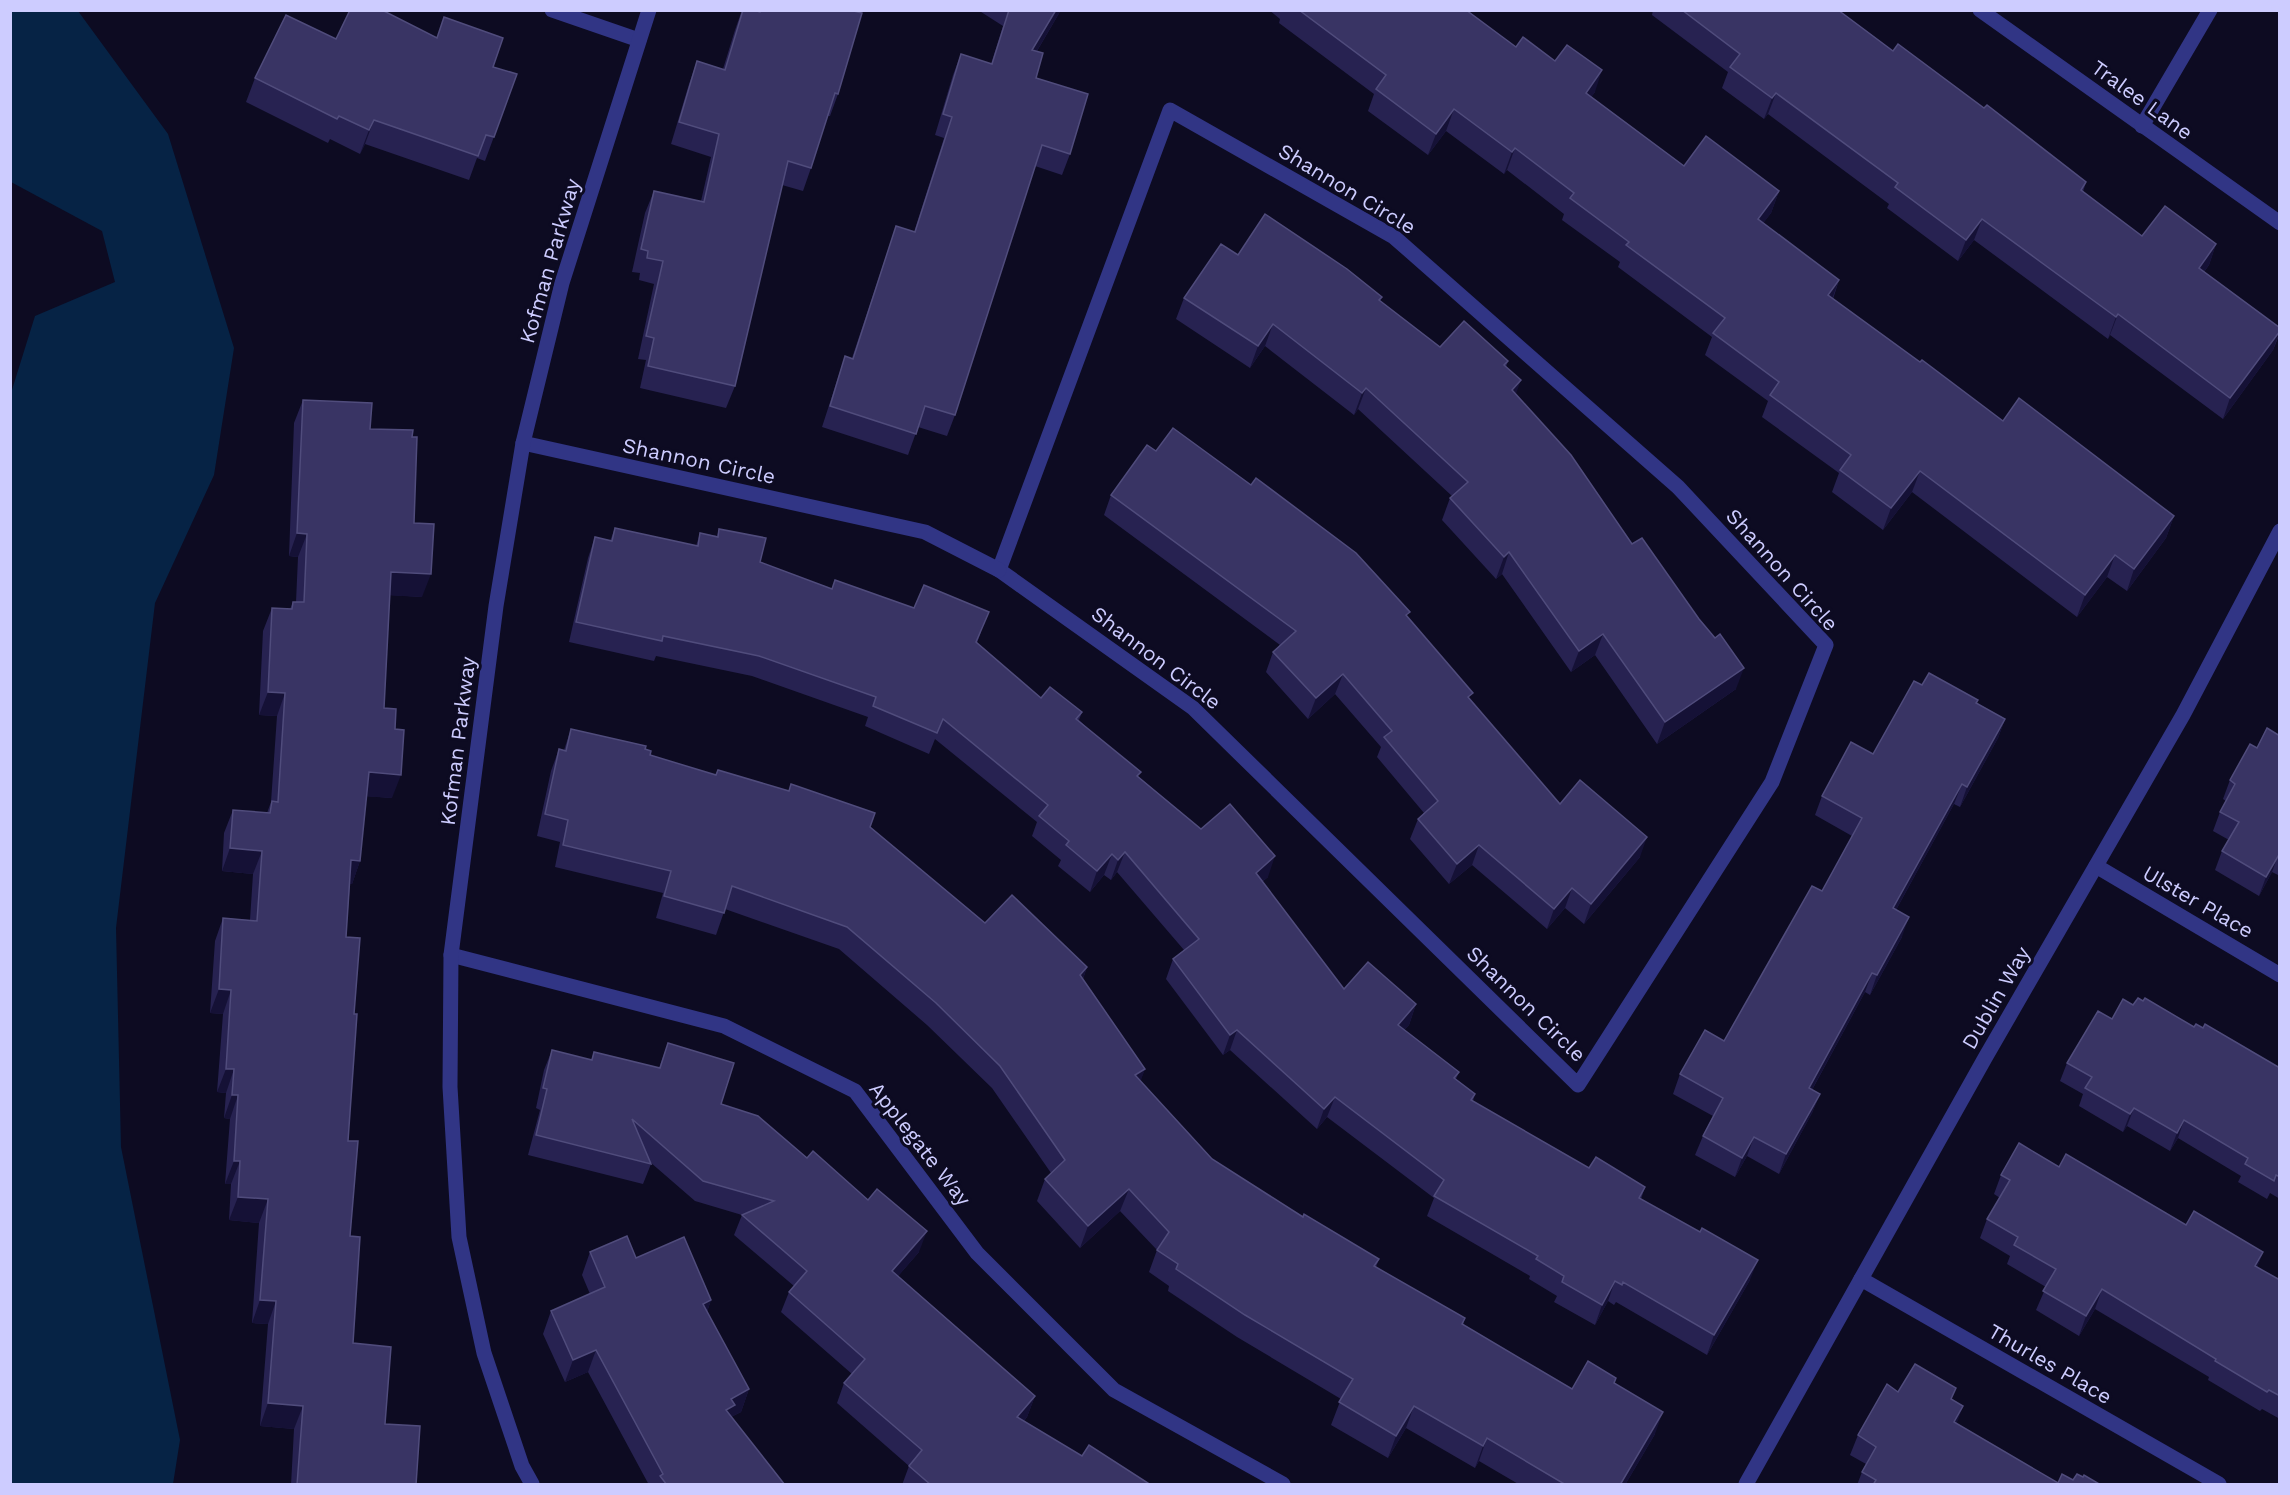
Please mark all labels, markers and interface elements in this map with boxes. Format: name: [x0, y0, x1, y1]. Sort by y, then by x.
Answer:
street label: Tralee Lane: [2087, 55, 2198, 145]
street label: Shannon Circle: [1274, 138, 1420, 239]
street label: Kofman Parkway: [514, 175, 585, 346]
street label: Shannon Circle: [620, 432, 778, 489]
street label: Shannon Circle: [1721, 503, 1844, 636]
street label: Shannon Circle: [1087, 601, 1226, 714]
street label: Kofman Parkway: [435, 655, 480, 827]
street label: Ulster Place: [2139, 860, 2258, 943]
street label: Shannon Circle: [1462, 941, 1591, 1067]
street label: Dublin Way: [1956, 942, 2035, 1054]
street label: Applegate Way: [864, 1077, 977, 1211]
street label: Thurles Place: [1984, 1318, 2116, 1409]

